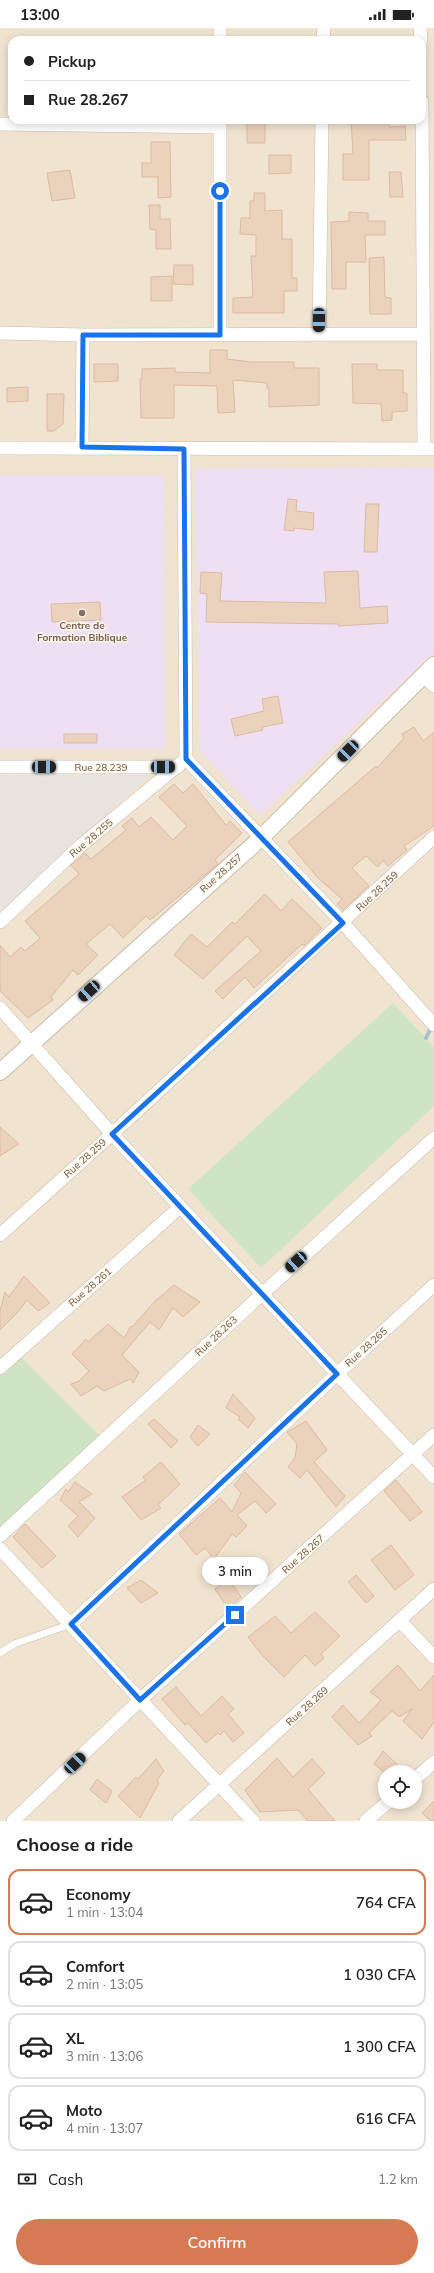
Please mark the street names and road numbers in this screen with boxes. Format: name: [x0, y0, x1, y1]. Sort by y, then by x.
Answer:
street label: Rue 28.239: [74, 761, 128, 774]
street label: Rue 28.255: [67, 816, 115, 860]
street label: Rue 28.257: [197, 850, 245, 896]
street label: Rue 28.259: [353, 868, 401, 914]
street label: Rue 28.259: [61, 1135, 109, 1181]
street label: Rue 28.261: [66, 1265, 114, 1309]
street label: Rue 28.263: [192, 1313, 240, 1359]
street label: Rue 28.265: [342, 1324, 390, 1370]
street label: Rue 28.267: [279, 1531, 327, 1577]
street label: Rue 28.269: [283, 1683, 331, 1729]

